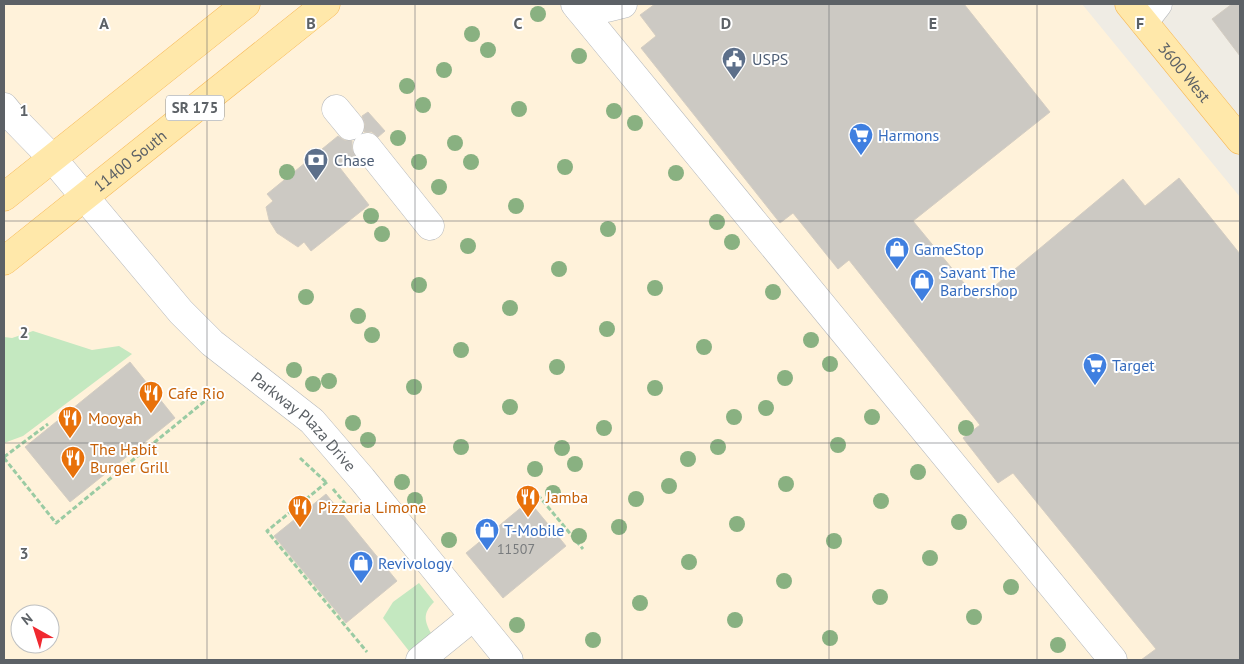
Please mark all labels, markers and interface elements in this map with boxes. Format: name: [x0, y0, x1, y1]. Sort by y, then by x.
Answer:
text: A: [99, 13, 109, 33]
text: B: [306, 13, 316, 33]
text: C: [514, 13, 523, 33]
text: D: [721, 13, 731, 33]
text: E: [929, 13, 937, 33]
text: F: [1136, 13, 1144, 33]
street label: 3600 West: [1154, 38, 1215, 107]
public building icon: USPS: [721, 46, 747, 80]
place label: USPS: [752, 49, 788, 69]
road number: SR 175: [166, 96, 224, 120]
text: 1: [19, 100, 29, 120]
supermarket icon: Harmons: [848, 122, 874, 156]
street label: 11400 South: [89, 125, 170, 196]
place label: Harmons: [878, 125, 939, 145]
bank icon: Chase: [303, 147, 329, 181]
place label: Chase: [334, 150, 375, 170]
shop icon: GameStop: [884, 236, 910, 270]
place label: GameStop: [914, 239, 984, 259]
place label: Savant The Barbershop: [940, 262, 1018, 300]
shop icon: Savant The Barbershop: [909, 268, 935, 302]
text: 2: [19, 322, 29, 342]
supermarket icon: Target: [1082, 352, 1108, 386]
place label: Target: [1112, 355, 1155, 375]
street label: Parkway Plaza Drive: [247, 367, 361, 475]
restaurant icon: Cafe Rio: [138, 380, 164, 414]
place label: Cafe Rio: [168, 383, 225, 403]
restaurant icon: Mooyah: [57, 405, 83, 439]
place label: Mooyah: [88, 408, 142, 428]
place label: The Habit Burger Grill: [90, 439, 169, 477]
restaurant icon: The Habit Burger Grill: [60, 445, 86, 479]
restaurant icon: Jamba: [515, 484, 541, 518]
place label: Jamba: [545, 487, 588, 507]
restaurant icon: Pizzaria Limone: [287, 494, 313, 528]
place label: Pizzaria Limone: [318, 497, 426, 517]
shop icon: T-Mobile: [474, 517, 500, 551]
place label: T-Mobile: [504, 520, 564, 540]
house number: 11507: [497, 540, 535, 558]
text: 3: [19, 543, 29, 563]
shop icon: Revivology: [348, 550, 374, 584]
place label: Revivology: [378, 553, 452, 573]
north arrow: [10, 604, 60, 654]
text: N: [18, 609, 36, 629]

